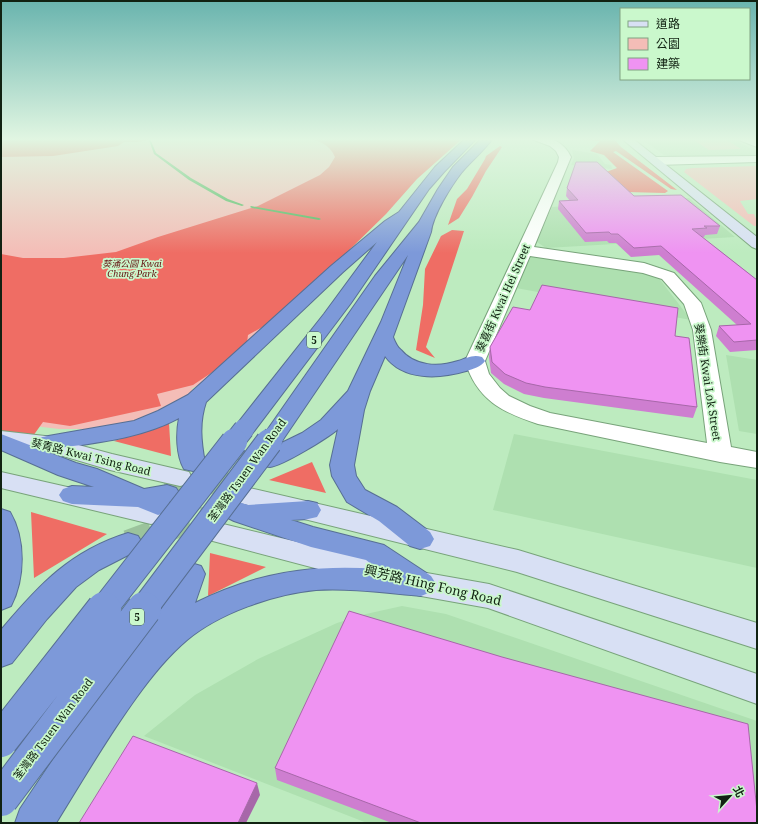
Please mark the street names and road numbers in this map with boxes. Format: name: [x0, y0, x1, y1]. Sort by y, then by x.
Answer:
street label: 葵喜街 Kwai Hei Street: [472, 241, 533, 354]
street label: 葵樂街 Kwai Lok Street: [692, 322, 725, 442]
road number: 5: [307, 332, 321, 348]
street label: 荃灣路 Tsuen Wan Road: [204, 415, 289, 524]
street label: 葵青路 Kwai Tsing Road: [30, 434, 153, 479]
street label: 興芳路 Hing Fong Road: [363, 560, 503, 610]
road number: 5: [130, 609, 144, 625]
street label: 荃灣路 Tsuen Wan Road: [9, 675, 96, 783]

